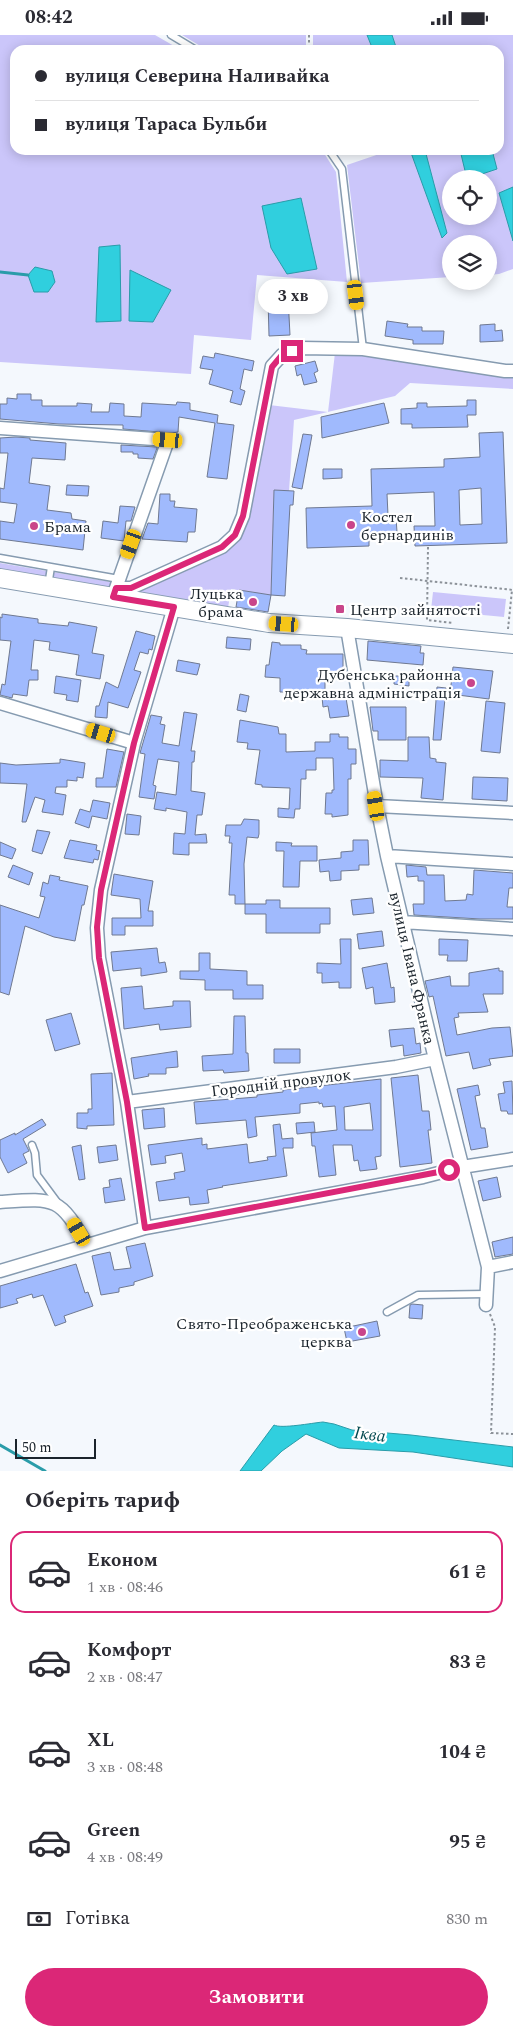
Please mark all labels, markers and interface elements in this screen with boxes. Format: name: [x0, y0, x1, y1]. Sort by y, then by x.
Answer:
text: 08:42: [25, 3, 73, 32]
text: вулиця Северина Наливайка: [65, 62, 330, 91]
text: вулиця Тараса Бульби: [65, 110, 267, 139]
map controls: [442, 170, 497, 290]
button: locate: [442, 170, 497, 225]
button: layers: [442, 235, 497, 290]
callout: 3 хв: [257, 279, 327, 313]
car: [346, 279, 365, 311]
text: 3 хв: [278, 284, 308, 308]
route end: [281, 340, 303, 362]
car: [152, 431, 183, 449]
place label: Костел бернардинів: [361, 505, 454, 547]
place label: Брама: [44, 515, 91, 539]
marker: Костел бернардинів: [345, 519, 357, 531]
marker: Брама: [28, 520, 40, 532]
car: [118, 527, 143, 561]
place label: Луцька брама: [190, 582, 243, 624]
marker: Луцька брама: [247, 596, 259, 608]
place label: Центр зайнятості: [350, 598, 481, 622]
marker: Центр зайнятості: [334, 603, 346, 615]
car: [268, 615, 299, 633]
place label: Дубенська районна державна адміністрація: [284, 663, 461, 705]
marker: Дубенська районна державна адміністрація: [465, 677, 477, 689]
car: [84, 721, 117, 745]
car: [366, 790, 385, 822]
street label: вулиця Івана Франка: [383, 889, 441, 1047]
street label: Городній провулок: [210, 1062, 353, 1103]
route start: [438, 1159, 460, 1181]
car: [65, 1215, 92, 1249]
place label: Свято-Преображенська церква: [176, 1312, 352, 1354]
marker: Свято-Преображенська церква: [356, 1326, 368, 1338]
water label: Іква: [352, 1419, 387, 1450]
scale bar: [15, 1436, 96, 1459]
text: 50 m: [22, 1437, 52, 1458]
text: Оберіть тариф: [25, 1484, 180, 1517]
text: Економ: [87, 1546, 158, 1575]
icon: car: [27, 1550, 72, 1595]
text: 61 ₴: [449, 1558, 486, 1587]
text: 1 хв · 08:46: [87, 1575, 163, 1599]
text: Комфорт: [87, 1636, 171, 1665]
icon: car: [27, 1640, 72, 1685]
text: 83 ₴: [449, 1648, 486, 1677]
text: 2 хв · 08:47: [87, 1665, 163, 1689]
text: XL: [87, 1726, 114, 1755]
icon: car: [27, 1730, 72, 1775]
text: 104 ₴: [439, 1738, 486, 1767]
text: 3 хв · 08:48: [87, 1755, 163, 1779]
text: Green: [87, 1816, 140, 1845]
icon: car: [27, 1820, 72, 1865]
text: 95 ₴: [449, 1828, 486, 1857]
text: 4 хв · 08:49: [87, 1845, 163, 1869]
text: Готівка: [65, 1904, 130, 1933]
icon: cash: [25, 1905, 53, 1933]
text: 830 m: [446, 1907, 488, 1931]
button: Замовити: [25, 1968, 488, 2026]

